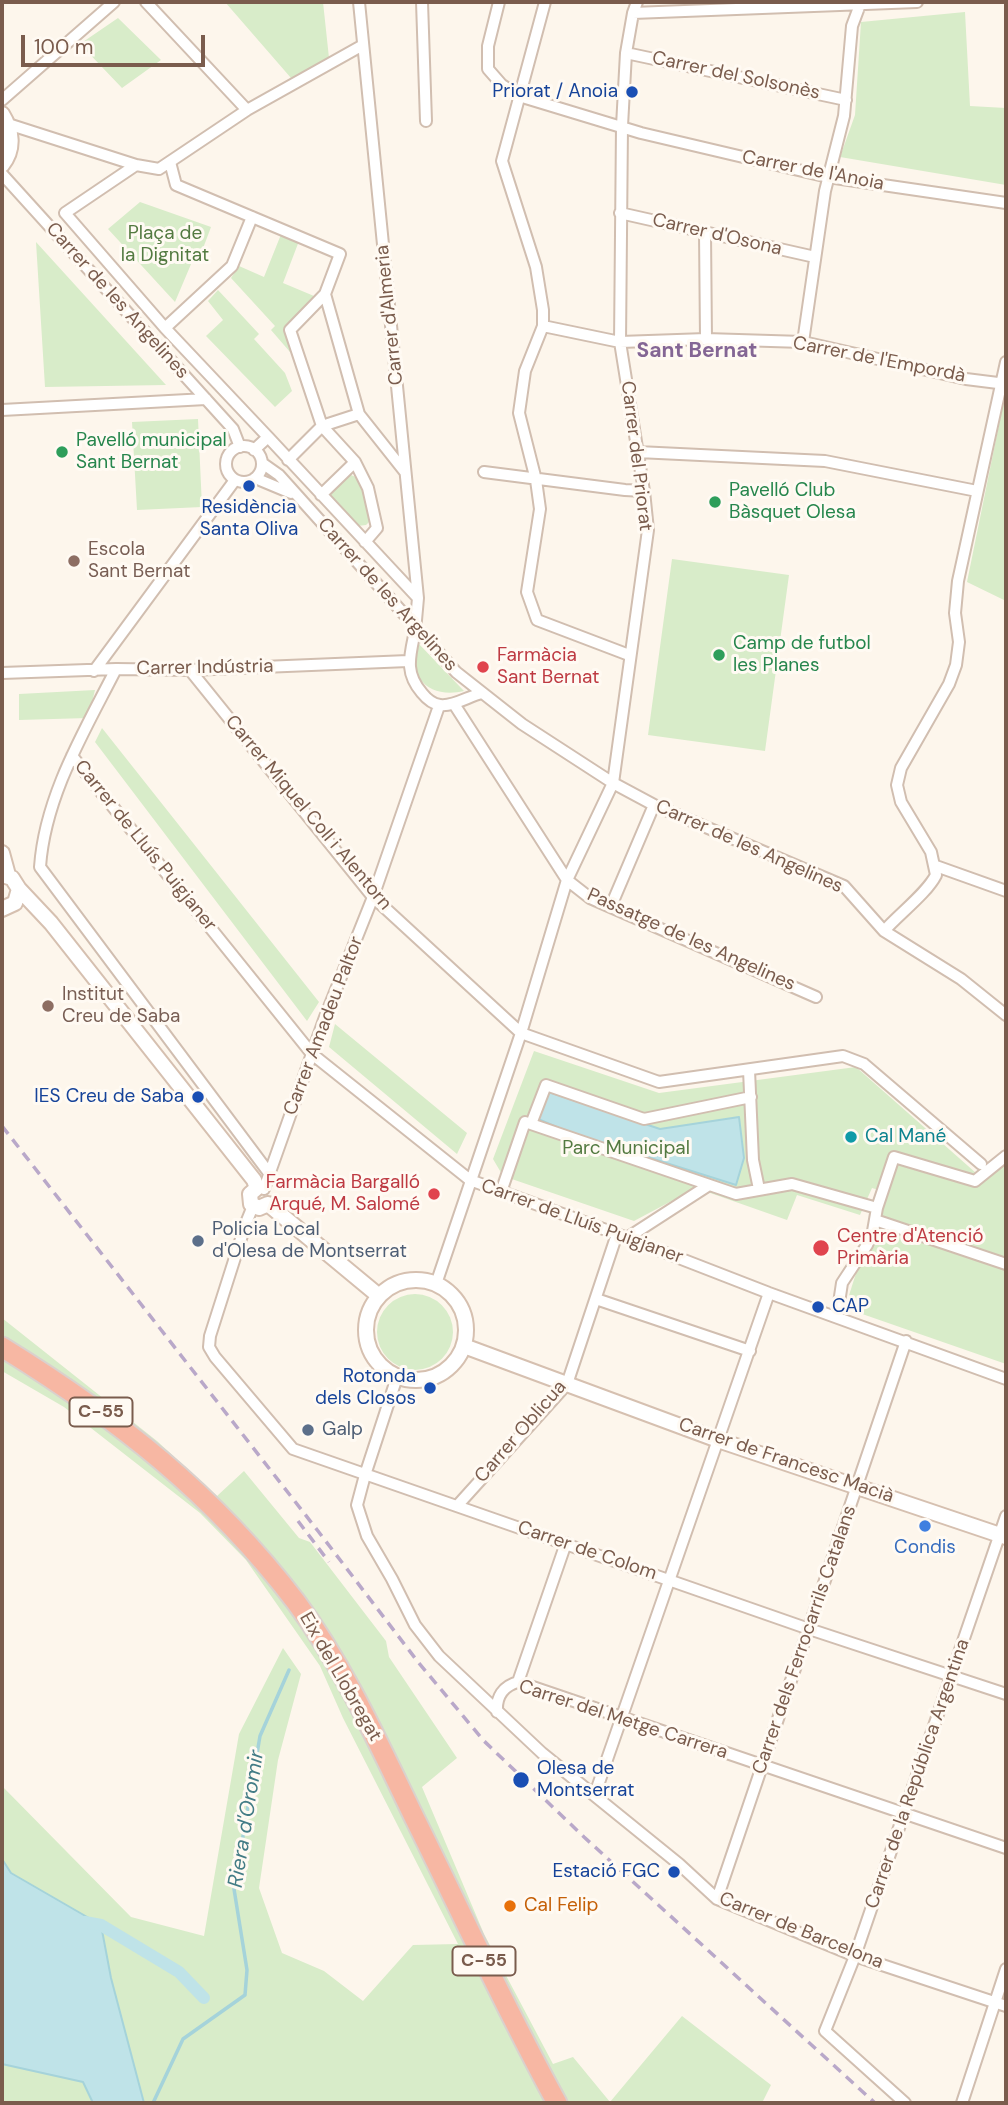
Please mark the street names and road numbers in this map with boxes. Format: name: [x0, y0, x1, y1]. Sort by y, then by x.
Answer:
street label: Carrer del Solsonès: [650, 47, 822, 105]
street label: Carrer de l'Anoia: [740, 146, 886, 196]
street label: Carrer d'Osona: [650, 209, 784, 261]
street label: Carrer de les Angelines: [41, 218, 193, 384]
street label: Carrer d'Almeria: [371, 244, 409, 386]
street label: Carrer de l'Empordà: [791, 332, 967, 388]
street label: Carrer del Priorat: [615, 380, 657, 532]
street label: Carrer de les Argelines: [312, 514, 462, 676]
street label: Carrer Indústria: [136, 655, 274, 681]
street label: Carrer Miquel Coll i Alentorn: [220, 711, 396, 915]
street label: Carrer de Lluís Puigjaner: [69, 756, 221, 936]
street label: Carrer de les Angelines: [652, 795, 846, 899]
street label: Passatge de les Angelines: [583, 884, 799, 996]
street label: Carrer Amadeu Paltor: [279, 933, 369, 1119]
street label: Carrer de Lluís Puigjaner: [478, 1175, 686, 1269]
street label: Carrer Oblicua: [470, 1376, 572, 1488]
road number: C-55: [70, 1398, 132, 1427]
street label: Carrer de Francesc Macià: [675, 1413, 897, 1509]
street label: Carrer dels Ferrocarrils Catalans: [748, 1503, 862, 1777]
street label: Carrer de Colom: [514, 1517, 660, 1585]
street label: Eix del Llobregat: [294, 1609, 386, 1745]
street label: Carrer de la República Argentina: [861, 1636, 975, 1912]
street label: Carrer del Metge Carrera: [516, 1675, 730, 1765]
street label: Carrer de Barcelona: [716, 1888, 886, 1974]
road number: C-55: [452, 1947, 516, 1976]

